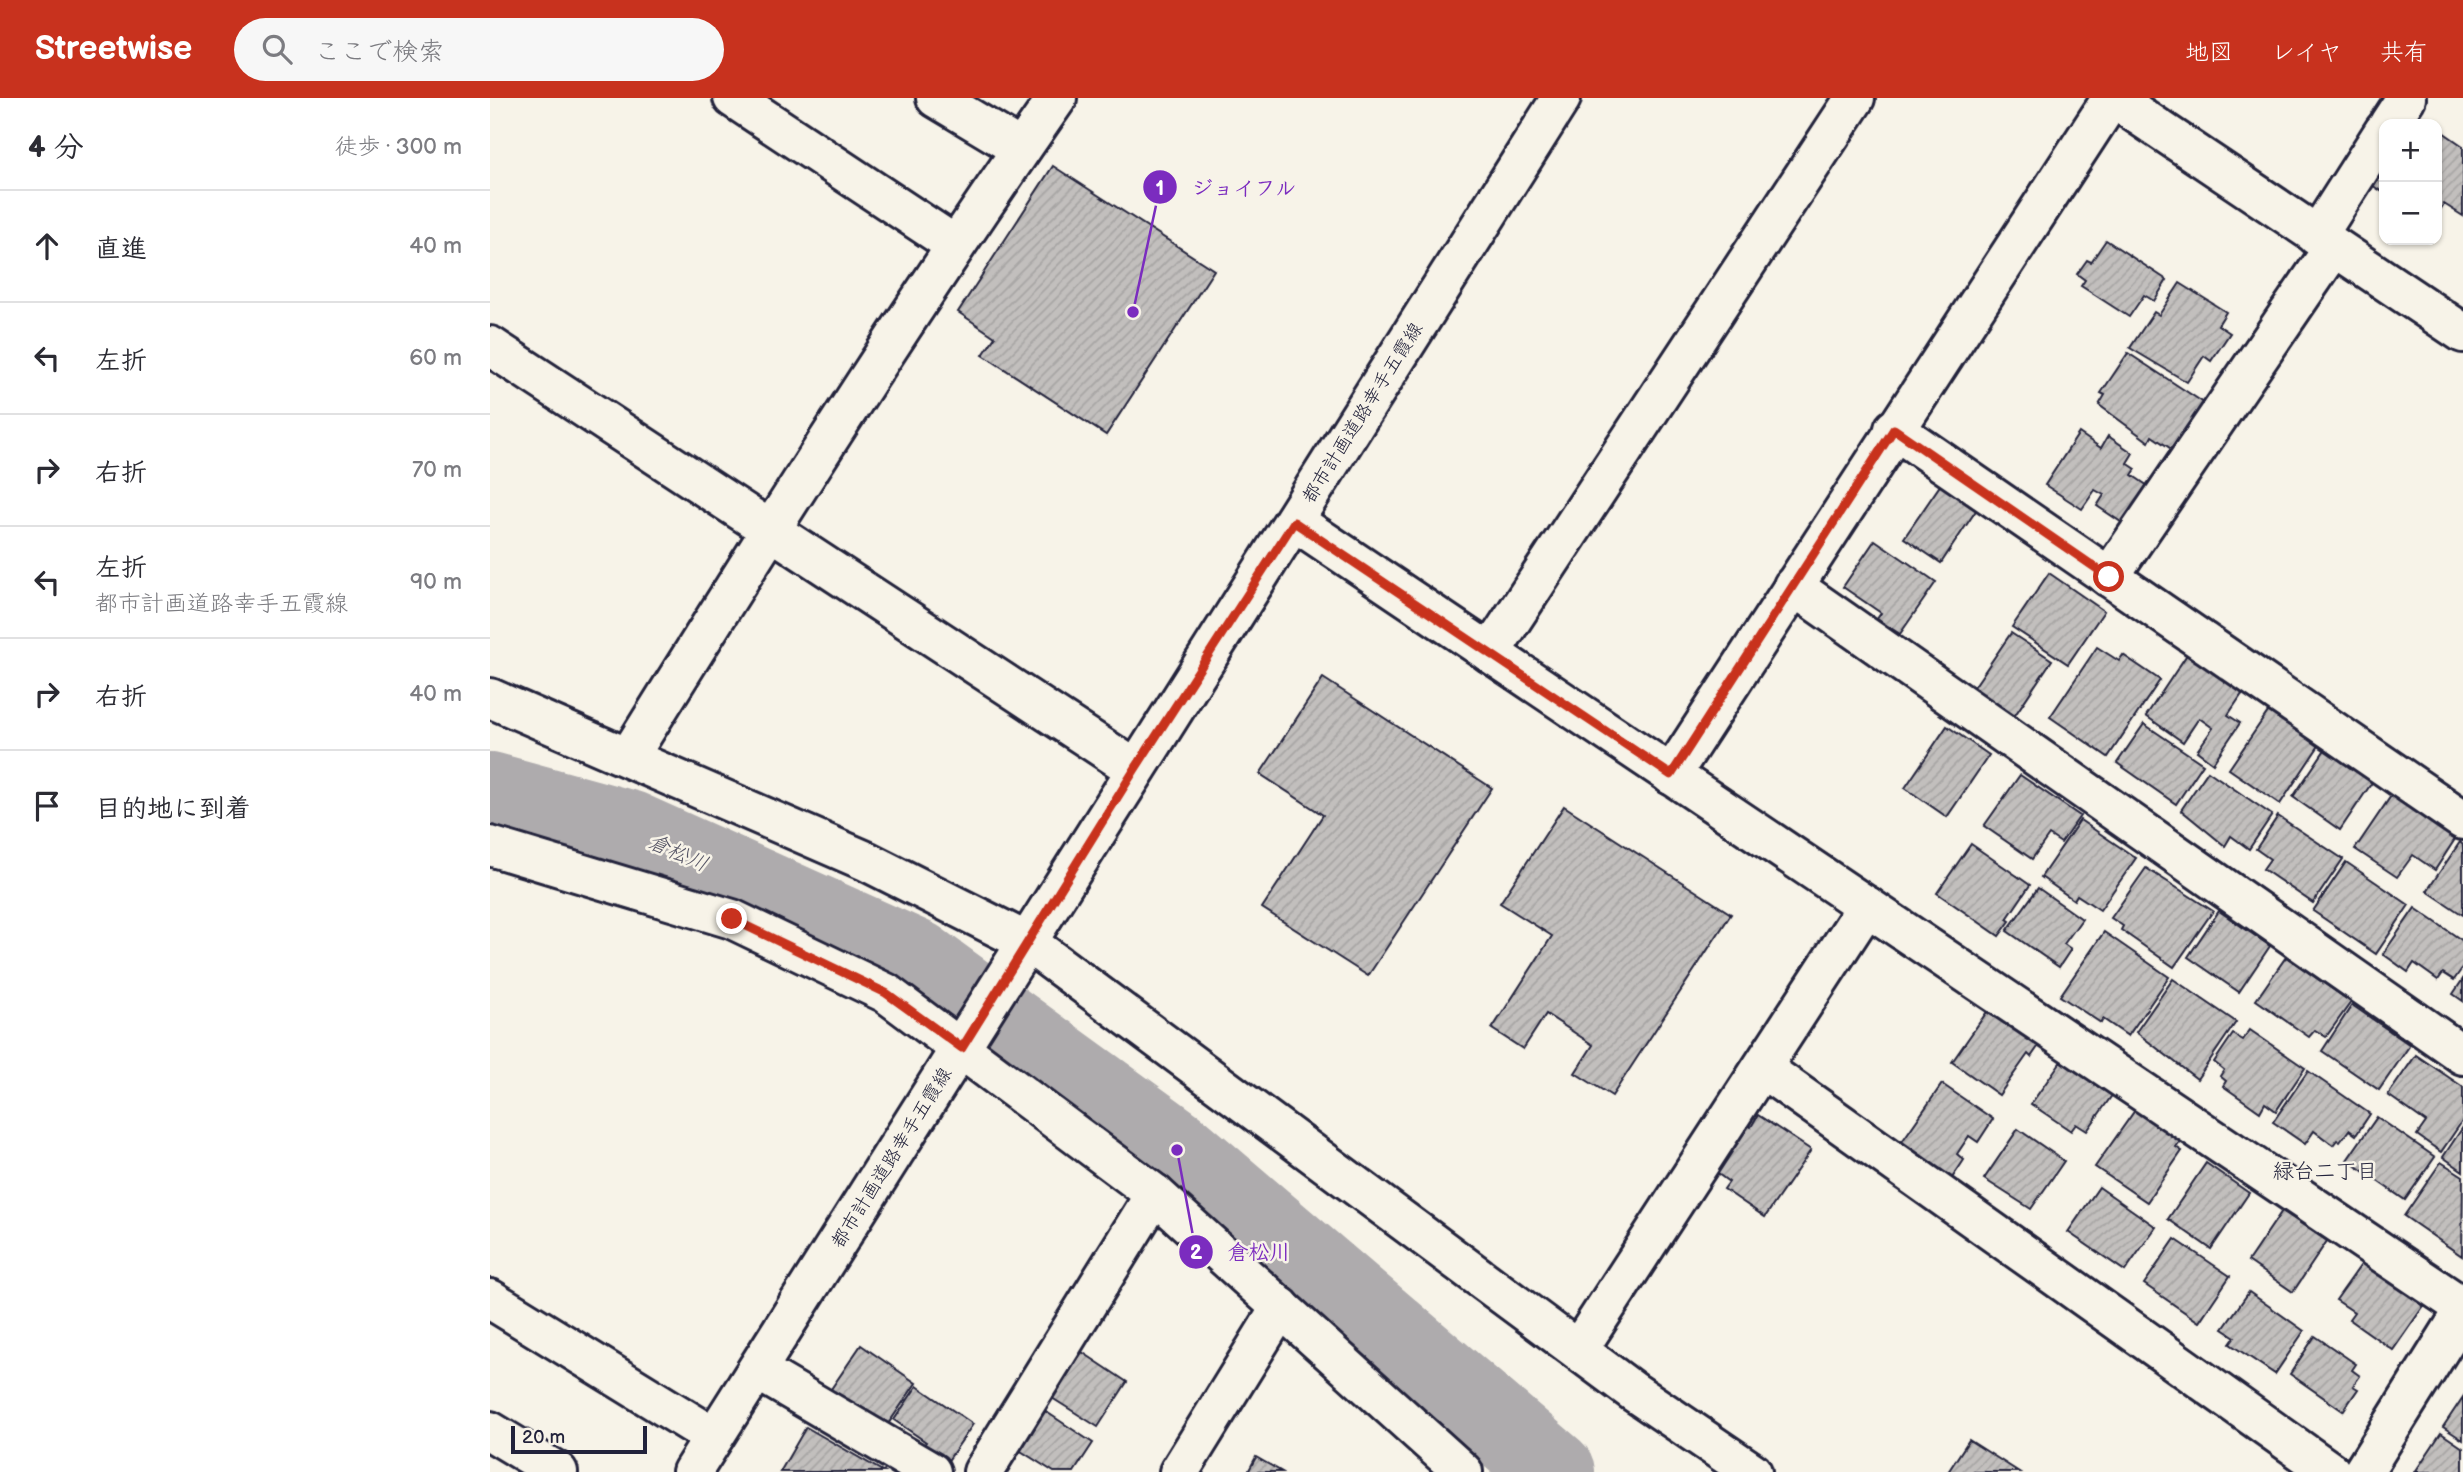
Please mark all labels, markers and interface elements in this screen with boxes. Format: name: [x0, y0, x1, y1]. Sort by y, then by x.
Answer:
search box: [234, 18, 724, 81]
text: Streetwise: [35, 29, 192, 69]
icon: search: [258, 30, 296, 68]
text: ここで検索: [314, 37, 444, 68]
text: 地図: [2185, 38, 2233, 67]
text: レイヤ: [2271, 38, 2342, 67]
text: 共有: [2380, 38, 2428, 67]
map controls: [2379, 119, 2442, 245]
button: +: [2379, 119, 2442, 182]
text: 4 分: [28, 130, 84, 166]
text: 徒歩 · 300 m: [335, 133, 462, 161]
callout: ジョイフル: [1143, 166, 1311, 208]
text: 1: [1156, 176, 1164, 201]
text: ジョイフル: [1192, 176, 1296, 201]
button: −: [2379, 182, 2442, 245]
icon: ahead: [28, 227, 66, 265]
text: 40 m: [409, 232, 462, 260]
text: 直進: [95, 234, 147, 265]
street label: 都市計画道路幸手五霞線: [1298, 318, 1428, 508]
icon: left: [28, 339, 66, 377]
text: 60 m: [409, 344, 462, 372]
text: 左折: [95, 346, 147, 377]
icon: right: [28, 451, 66, 489]
text: 70 m: [412, 456, 462, 484]
text: 右折: [95, 458, 147, 489]
text: 左折: [95, 553, 147, 584]
route start: [2093, 561, 2124, 592]
icon: left: [28, 563, 66, 601]
text: 90 m: [410, 568, 462, 596]
text: 都市計画道路幸手五霞線: [95, 590, 348, 618]
icon: right: [28, 675, 66, 713]
text: 40 m: [409, 680, 462, 708]
text: 右折: [95, 682, 147, 713]
icon: arrive: [28, 787, 66, 825]
text: 目的地に到着: [95, 794, 251, 825]
water label: 倉松川: [644, 829, 712, 877]
route end: [716, 903, 747, 934]
street label: 都市計画道路幸手五霞線: [827, 1063, 957, 1253]
district label: 緑台二丁目: [2273, 1159, 2378, 1184]
callout: 倉松川: [1178, 1231, 1304, 1273]
text: 2: [1190, 1240, 1203, 1265]
text: 倉松川: [1228, 1240, 1291, 1265]
scale bar: [511, 1423, 648, 1455]
text: 20 m: [522, 1426, 565, 1449]

